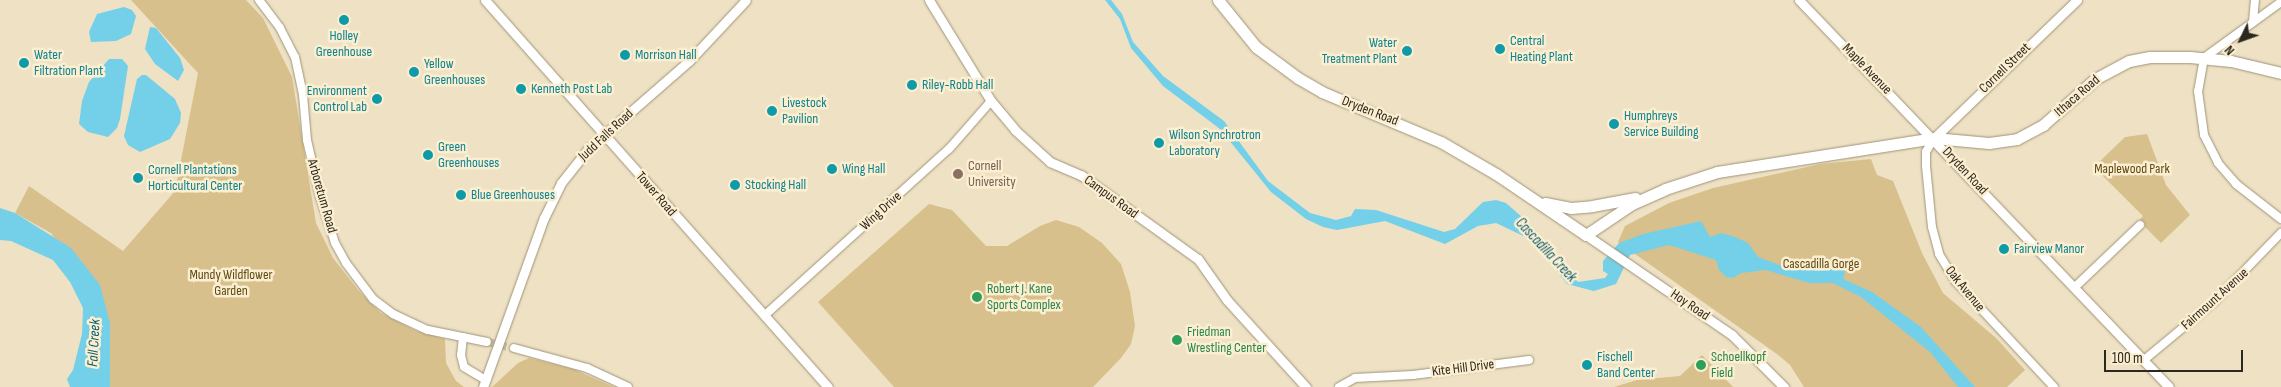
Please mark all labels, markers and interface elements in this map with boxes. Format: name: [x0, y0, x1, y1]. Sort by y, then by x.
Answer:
marker: Holley Greenhouse: [338, 14, 350, 26]
north arrow: [2216, 15, 2266, 65]
place label: Holley Greenhouse: [316, 28, 372, 60]
place label: Central Heating Plant: [1510, 33, 1573, 65]
place label: Water Treatment Plant: [1322, 35, 1397, 68]
street label: Cornell Street: [1976, 39, 2034, 97]
street label: Maple Avenue: [1839, 40, 1895, 98]
text: N: [2221, 42, 2238, 59]
marker: Central Heating Plant: [1494, 43, 1506, 55]
marker: Water Treatment Plant: [1401, 45, 1413, 57]
place label: Water Filtration Plant: [34, 47, 103, 80]
place label: Morrison Hall: [635, 47, 697, 63]
marker: Morrison Hall: [619, 49, 631, 61]
place label: Yellow Greenhouses: [424, 56, 485, 88]
marker: Water Filtration Plant: [18, 57, 30, 69]
marker: Yellow Greenhouses: [408, 66, 420, 78]
street label: Ithaca Road: [2051, 72, 2103, 120]
place label: Riley-Robb Hall: [922, 77, 993, 93]
marker: Riley-Robb Hall: [906, 79, 918, 91]
place label: Kenneth Post Lab: [531, 81, 612, 97]
place label: Environment Control Lab: [307, 83, 367, 115]
marker: Kenneth Post Lab: [515, 83, 527, 95]
marker: Environment Control Lab: [371, 93, 383, 105]
street label: Dryden Road: [1339, 93, 1401, 129]
place label: Livestock Pavilion: [782, 95, 827, 128]
street label: Judd Falls Road: [575, 105, 637, 165]
marker: Livestock Pavilion: [766, 105, 778, 117]
place label: Humphreys Service Building: [1624, 108, 1698, 140]
marker: Humphreys Service Building: [1608, 118, 1620, 130]
place label: Wilson Synchrotron Laboratory: [1169, 127, 1261, 160]
marker: Wilson Synchrotron Laboratory: [1153, 137, 1165, 149]
place label: Green Greenhouses: [438, 139, 499, 172]
street label: Dryden Road: [1939, 144, 1991, 198]
marker: Green Greenhouses: [422, 149, 434, 161]
street label: Arboretum Road: [303, 157, 341, 235]
place label: Cornell University: [968, 158, 1016, 190]
place label: Wing Hall: [842, 161, 885, 177]
park label: Maplewood Park: [2094, 161, 2170, 177]
place label: Cornell Plantations Horticultural Center: [148, 162, 242, 194]
marker: Wing Hall: [826, 163, 838, 175]
street label: Tower Road: [632, 168, 680, 220]
marker: Cornell University: [952, 168, 964, 180]
marker: Cornell Plantations Horticultural Center: [132, 172, 144, 184]
street label: Campus Road: [1081, 172, 1141, 222]
place label: Stocking Hall: [745, 177, 806, 193]
marker: Stocking Hall: [729, 179, 741, 191]
place label: Blue Greenhouses: [471, 187, 555, 203]
street label: Wing Drive: [857, 188, 905, 234]
marker: Blue Greenhouses: [455, 189, 467, 201]
water label: Cascadilla Creek: [1512, 214, 1580, 286]
place label: Fairview Manor: [2014, 241, 2084, 257]
marker: Fairview Manor: [1998, 243, 2010, 255]
park label: Cascadilla Gorge: [1783, 256, 1859, 272]
street label: Oak Avenue: [1941, 263, 1989, 315]
street label: Fairmount Avenue: [2178, 264, 2252, 334]
park label: Mundy Wildflower Garden: [189, 267, 273, 300]
place label: Robert J. Kane Sports Complex: [987, 281, 1061, 314]
street label: Hoy Road: [1667, 286, 1713, 324]
marker: Robert J. Kane Sports Complex: [971, 291, 983, 303]
water label: Fall Creek: [84, 319, 104, 367]
place label: Friedman Wrestling Center: [1187, 324, 1266, 357]
marker: Friedman Wrestling Center: [1171, 334, 1183, 346]
scale bar: [2106, 340, 2245, 372]
place label: Fischell Band Center: [1597, 349, 1655, 382]
place label: Schoellkopf Field: [1711, 349, 1766, 382]
text: 100 m: [2112, 349, 2143, 368]
street label: Kite Hill Drive: [1431, 356, 1495, 380]
marker: Fischell Band Center: [1581, 359, 1593, 371]
marker: Schoellkopf Field: [1695, 359, 1707, 371]

